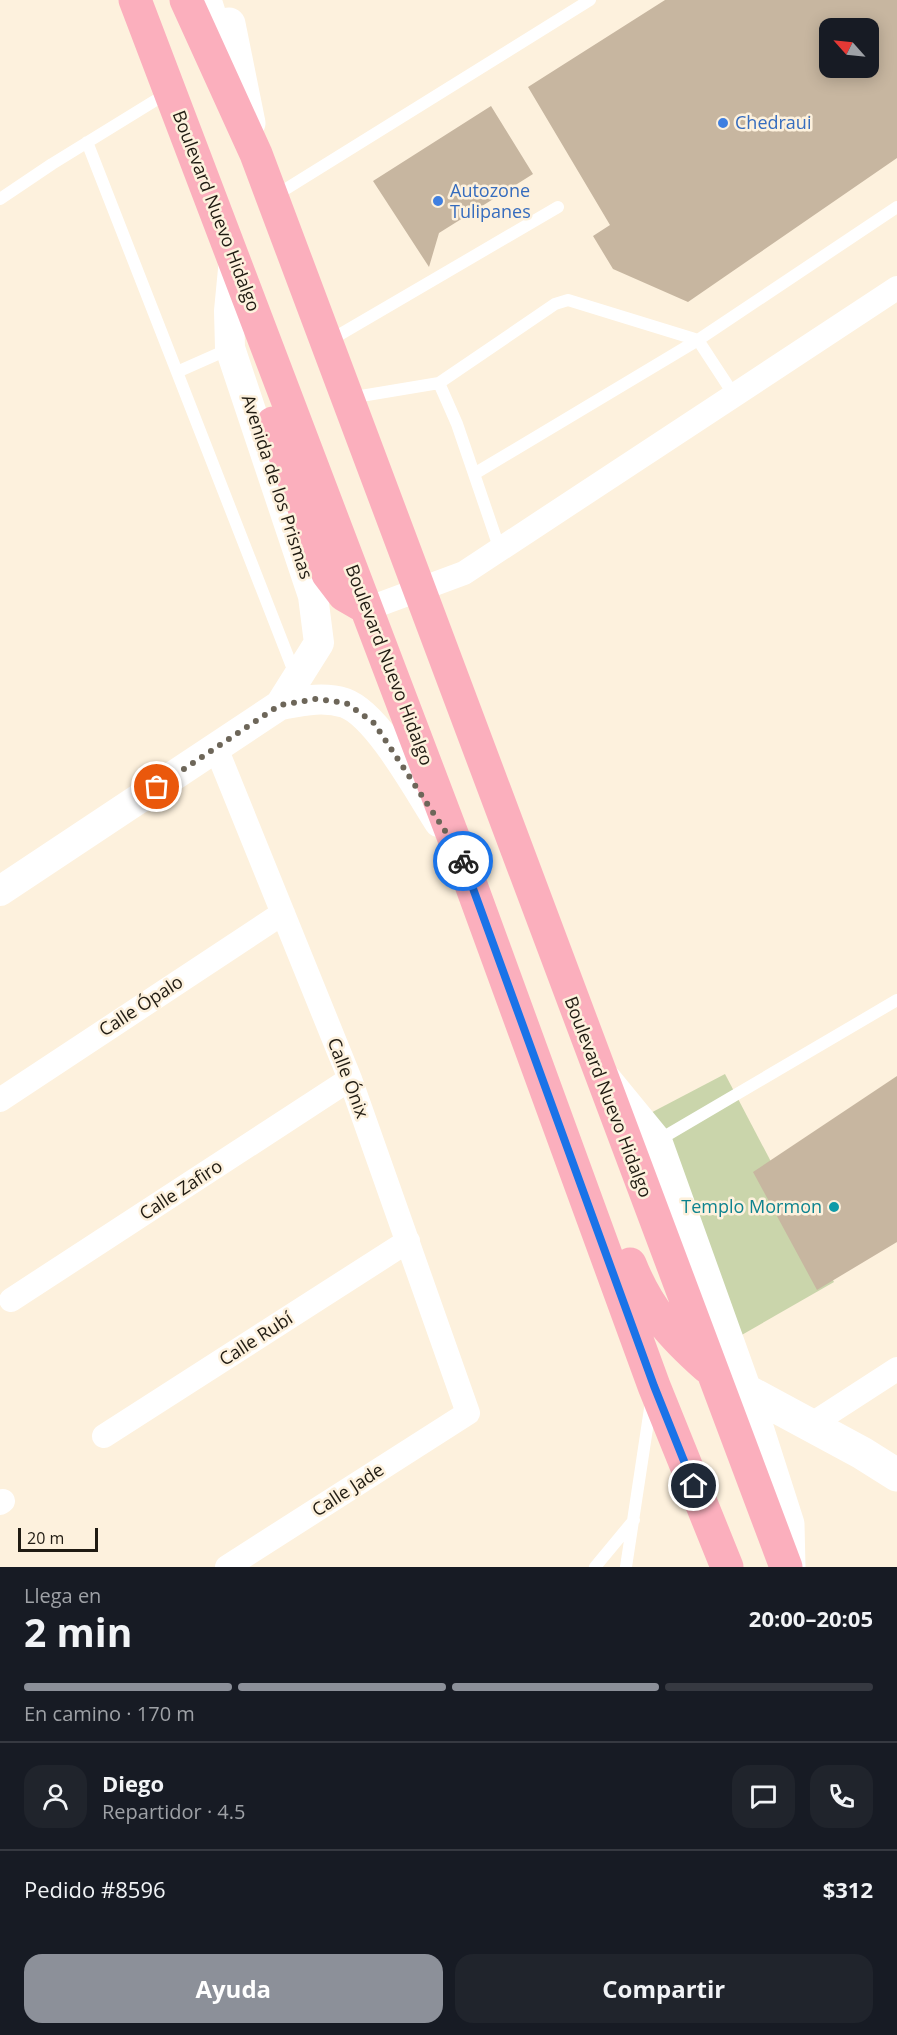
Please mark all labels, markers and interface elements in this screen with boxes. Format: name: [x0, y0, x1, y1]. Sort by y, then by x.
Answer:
north arrow: [819, 18, 879, 78]
map controls: [819, 18, 879, 78]
street label: Boulevard Nuevo Hidalgo: [168, 107, 266, 315]
place label: Chedraui: [735, 110, 811, 134]
marker: Chedraui: [716, 116, 730, 130]
place label: Autozone Tulipanes: [450, 178, 531, 223]
marker: Autozone Tulipanes: [431, 194, 445, 208]
street label: Avenida de los Prismas: [237, 391, 319, 582]
street label: Boulevard Nuevo Hidalgo: [341, 561, 439, 769]
pin: [131, 761, 182, 812]
icon: bag: [140, 770, 173, 803]
courier: [433, 831, 493, 891]
icon: bike: [447, 845, 480, 878]
street label: Calle Ópalo: [94, 969, 187, 1041]
street label: Boulevard Nuevo Hidalgo: [560, 993, 658, 1201]
street label: Calle Ónix: [323, 1034, 375, 1122]
street label: Calle Zafiro: [134, 1153, 227, 1225]
place label: Templo Mormon: [681, 1194, 822, 1218]
marker: Templo Mormon: [827, 1200, 841, 1214]
street label: Calle Rubí: [214, 1305, 297, 1371]
street label: Calle Jade: [307, 1457, 388, 1521]
pin: [668, 1460, 719, 1511]
icon: home: [677, 1469, 710, 1502]
scale bar: [18, 1525, 98, 1552]
text: 20 m: [27, 1527, 64, 1549]
text: Llega en: [24, 1582, 101, 1609]
text: 20:00–20:05: [749, 1603, 873, 1633]
text: 2 min: [24, 1605, 132, 1658]
text: En camino · 170 m: [24, 1700, 195, 1727]
button: person: [24, 1765, 87, 1828]
button: chat: [732, 1765, 795, 1828]
button: phone: [810, 1765, 873, 1828]
text: Diego: [102, 1768, 164, 1798]
text: Repartidor · 4.5: [102, 1798, 246, 1825]
text: Pedido #8596: [24, 1874, 166, 1904]
text: $312: [823, 1874, 873, 1904]
button: Ayuda: [24, 1954, 443, 2023]
button: Compartir: [455, 1954, 873, 2023]

